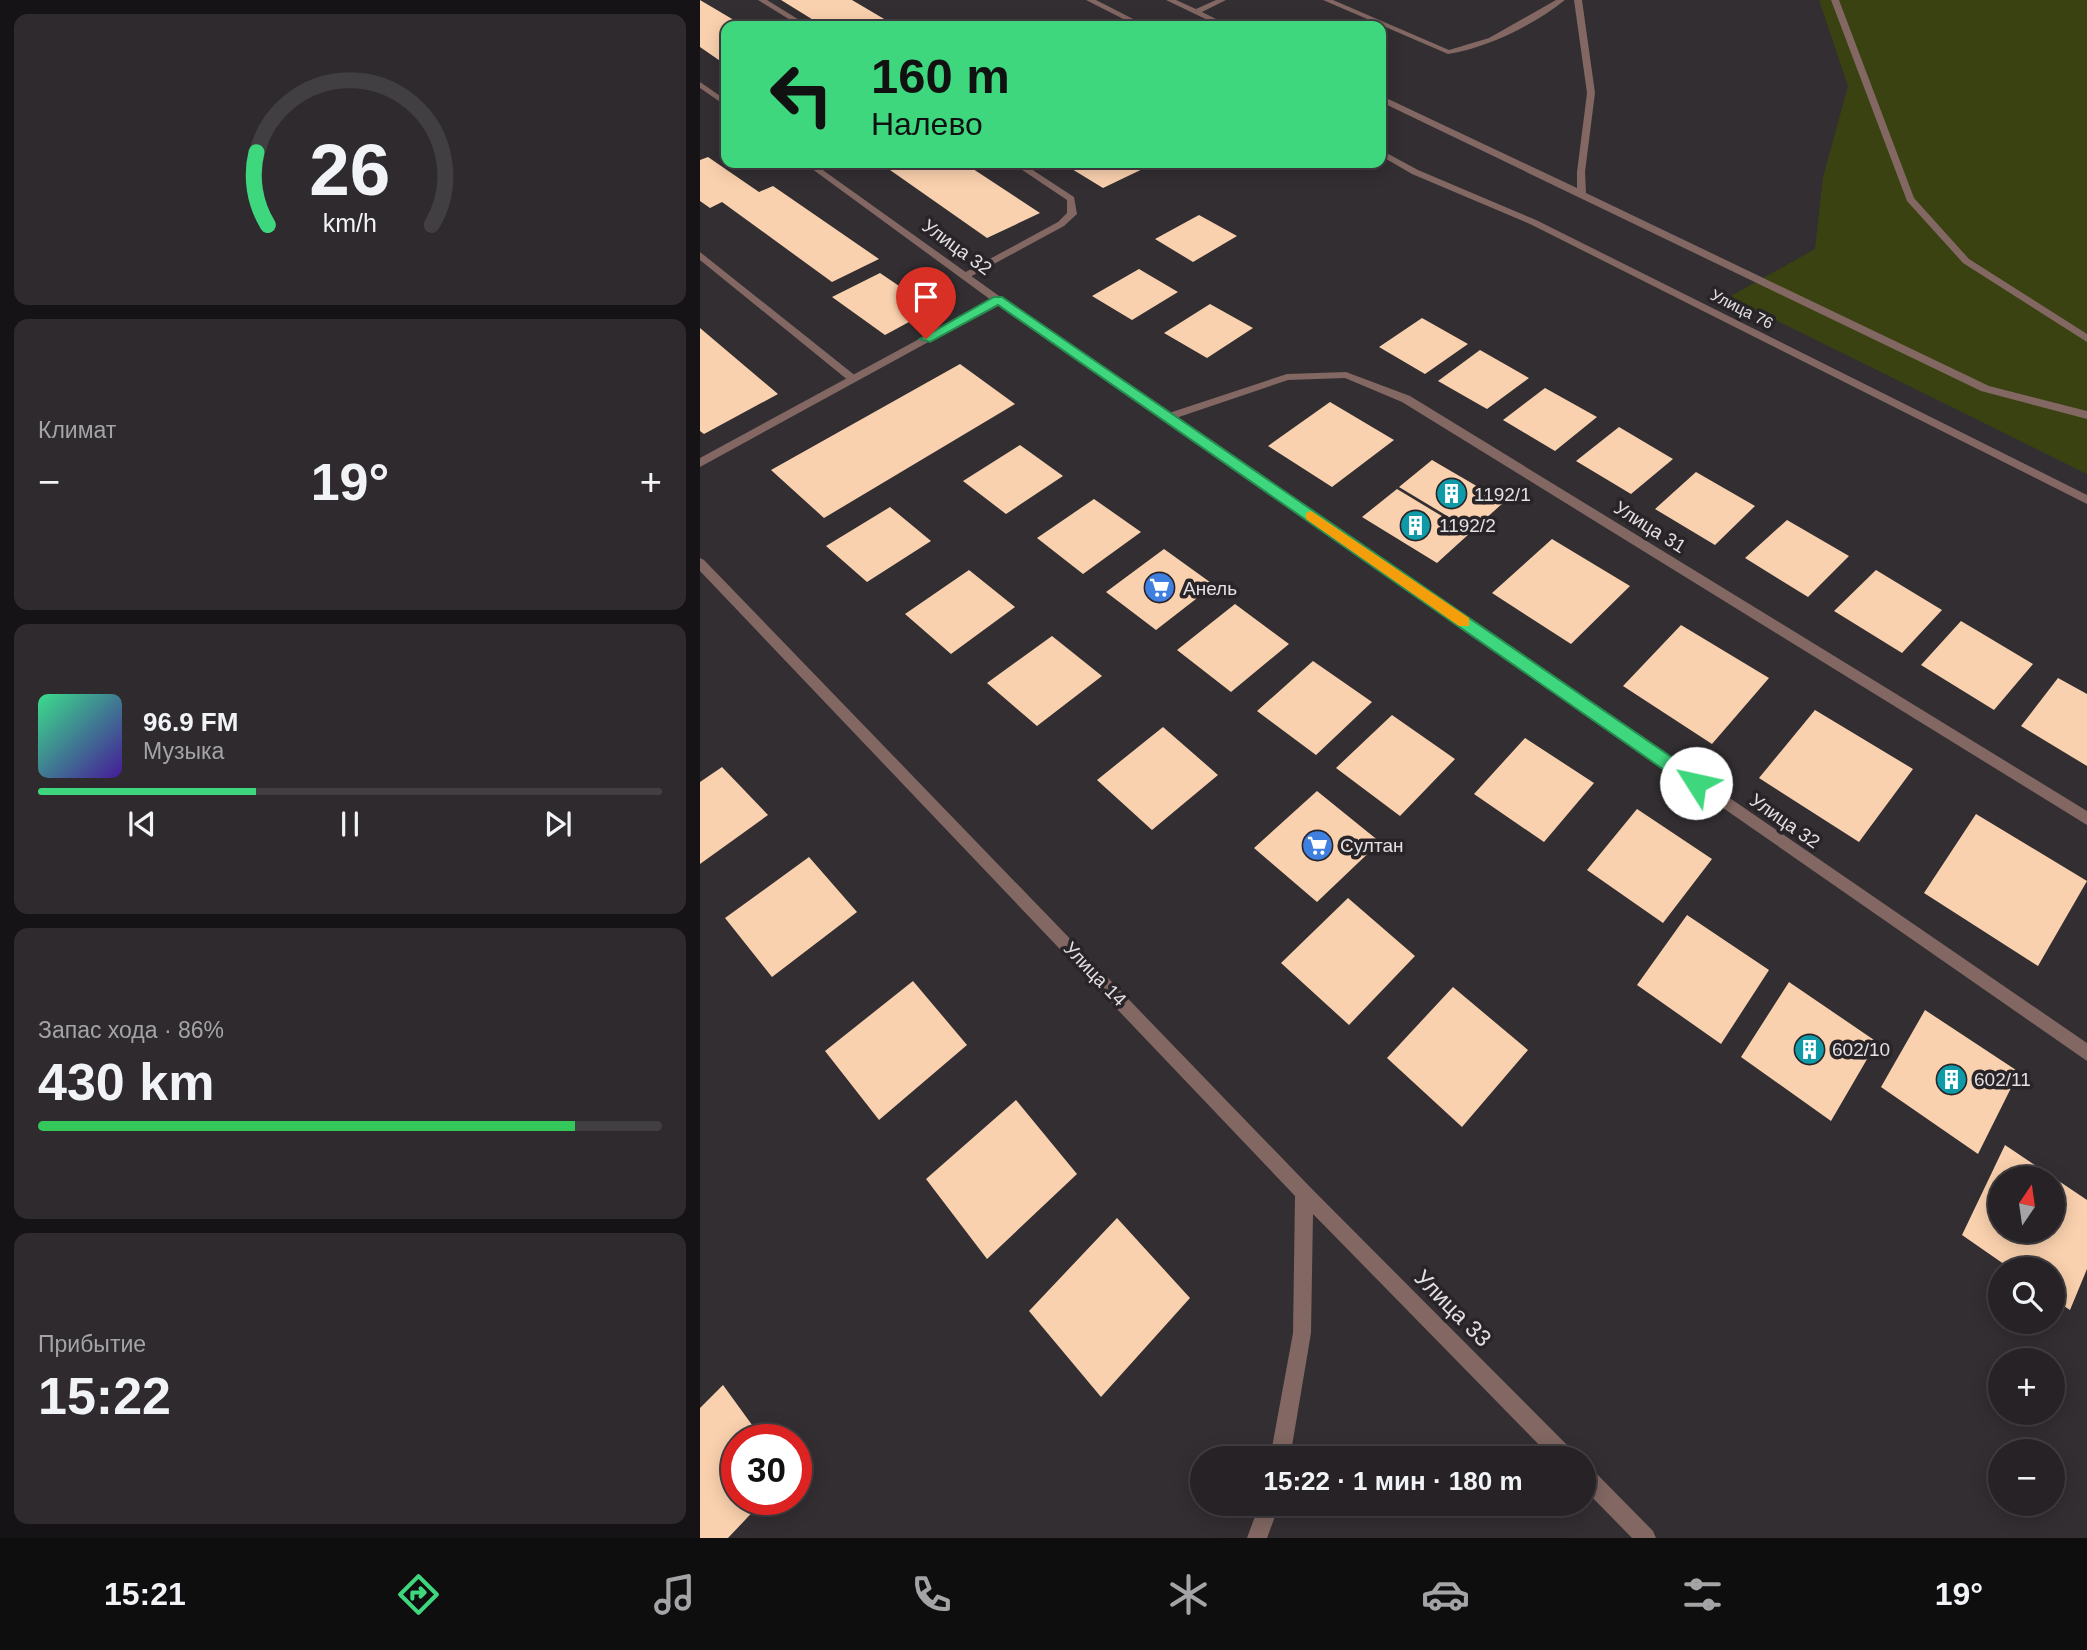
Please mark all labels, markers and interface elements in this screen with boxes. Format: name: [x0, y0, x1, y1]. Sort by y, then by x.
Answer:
icon: left: [756, 49, 847, 140]
text: 160 m: [871, 49, 1010, 103]
text: Налево: [871, 106, 983, 142]
text: 26: [310, 130, 390, 211]
text: km/h: [323, 209, 377, 237]
street label: Улица 32: [918, 215, 996, 279]
pin: [896, 267, 956, 339]
icon: arrive: [907, 278, 945, 316]
street label: Улица 76: [1708, 286, 1776, 332]
text: Климат: [38, 417, 116, 443]
text: 19°: [311, 453, 389, 511]
text: −: [38, 461, 60, 503]
text: +: [640, 461, 662, 503]
building icon: 1192/1: [1434, 477, 1468, 511]
place label: 1192/1: [1474, 484, 1531, 505]
street label: Улица 31: [1610, 497, 1690, 557]
building icon: 1192/2: [1399, 508, 1433, 542]
place label: 1192/2: [1439, 515, 1496, 536]
supermarket icon: Анель: [1143, 571, 1177, 605]
place label: Анель: [1183, 578, 1237, 599]
text: 96.9 FM: [143, 707, 238, 737]
text: Музыка: [143, 738, 224, 764]
position arrow: [1659, 746, 1733, 820]
street label: Улица 32: [1746, 789, 1824, 853]
icon: previous: [123, 805, 161, 843]
icon: pause: [331, 805, 369, 843]
icon: next: [539, 805, 577, 843]
supermarket icon: Султан: [1300, 828, 1334, 862]
place label: Султан: [1340, 835, 1403, 856]
street label: Улица 14: [1060, 938, 1131, 1011]
text: Запас хода · 86%: [38, 1017, 224, 1043]
building icon: 602/10: [1792, 1032, 1826, 1066]
place label: 602/10: [1832, 1039, 1890, 1060]
text: 430 km: [38, 1053, 214, 1111]
building icon: 602/11: [1934, 1062, 1968, 1096]
place label: 602/11: [1974, 1069, 2031, 1090]
north arrow: [1988, 1166, 2065, 1242]
map controls: [1988, 1166, 2065, 1516]
button: search: [1988, 1257, 2065, 1334]
street label: Улица 33: [1409, 1264, 1497, 1352]
text: Прибытие: [38, 1331, 146, 1357]
button: +: [1988, 1348, 2065, 1425]
text: 15:22: [38, 1367, 171, 1425]
speed limit sign: 30: [721, 1424, 812, 1515]
button: −: [1988, 1439, 2065, 1516]
text: 15:22 · 1 мин · 180 m: [1263, 1466, 1523, 1496]
icon: directions: [394, 1570, 443, 1619]
icon: music: [650, 1570, 699, 1619]
icon: phone: [907, 1570, 956, 1619]
icon: climate: [1164, 1570, 1213, 1619]
icon: car: [1421, 1570, 1470, 1619]
icon: filters: [1678, 1570, 1727, 1619]
text: 15:21: [104, 1576, 186, 1612]
text: 19°: [1935, 1576, 1983, 1612]

